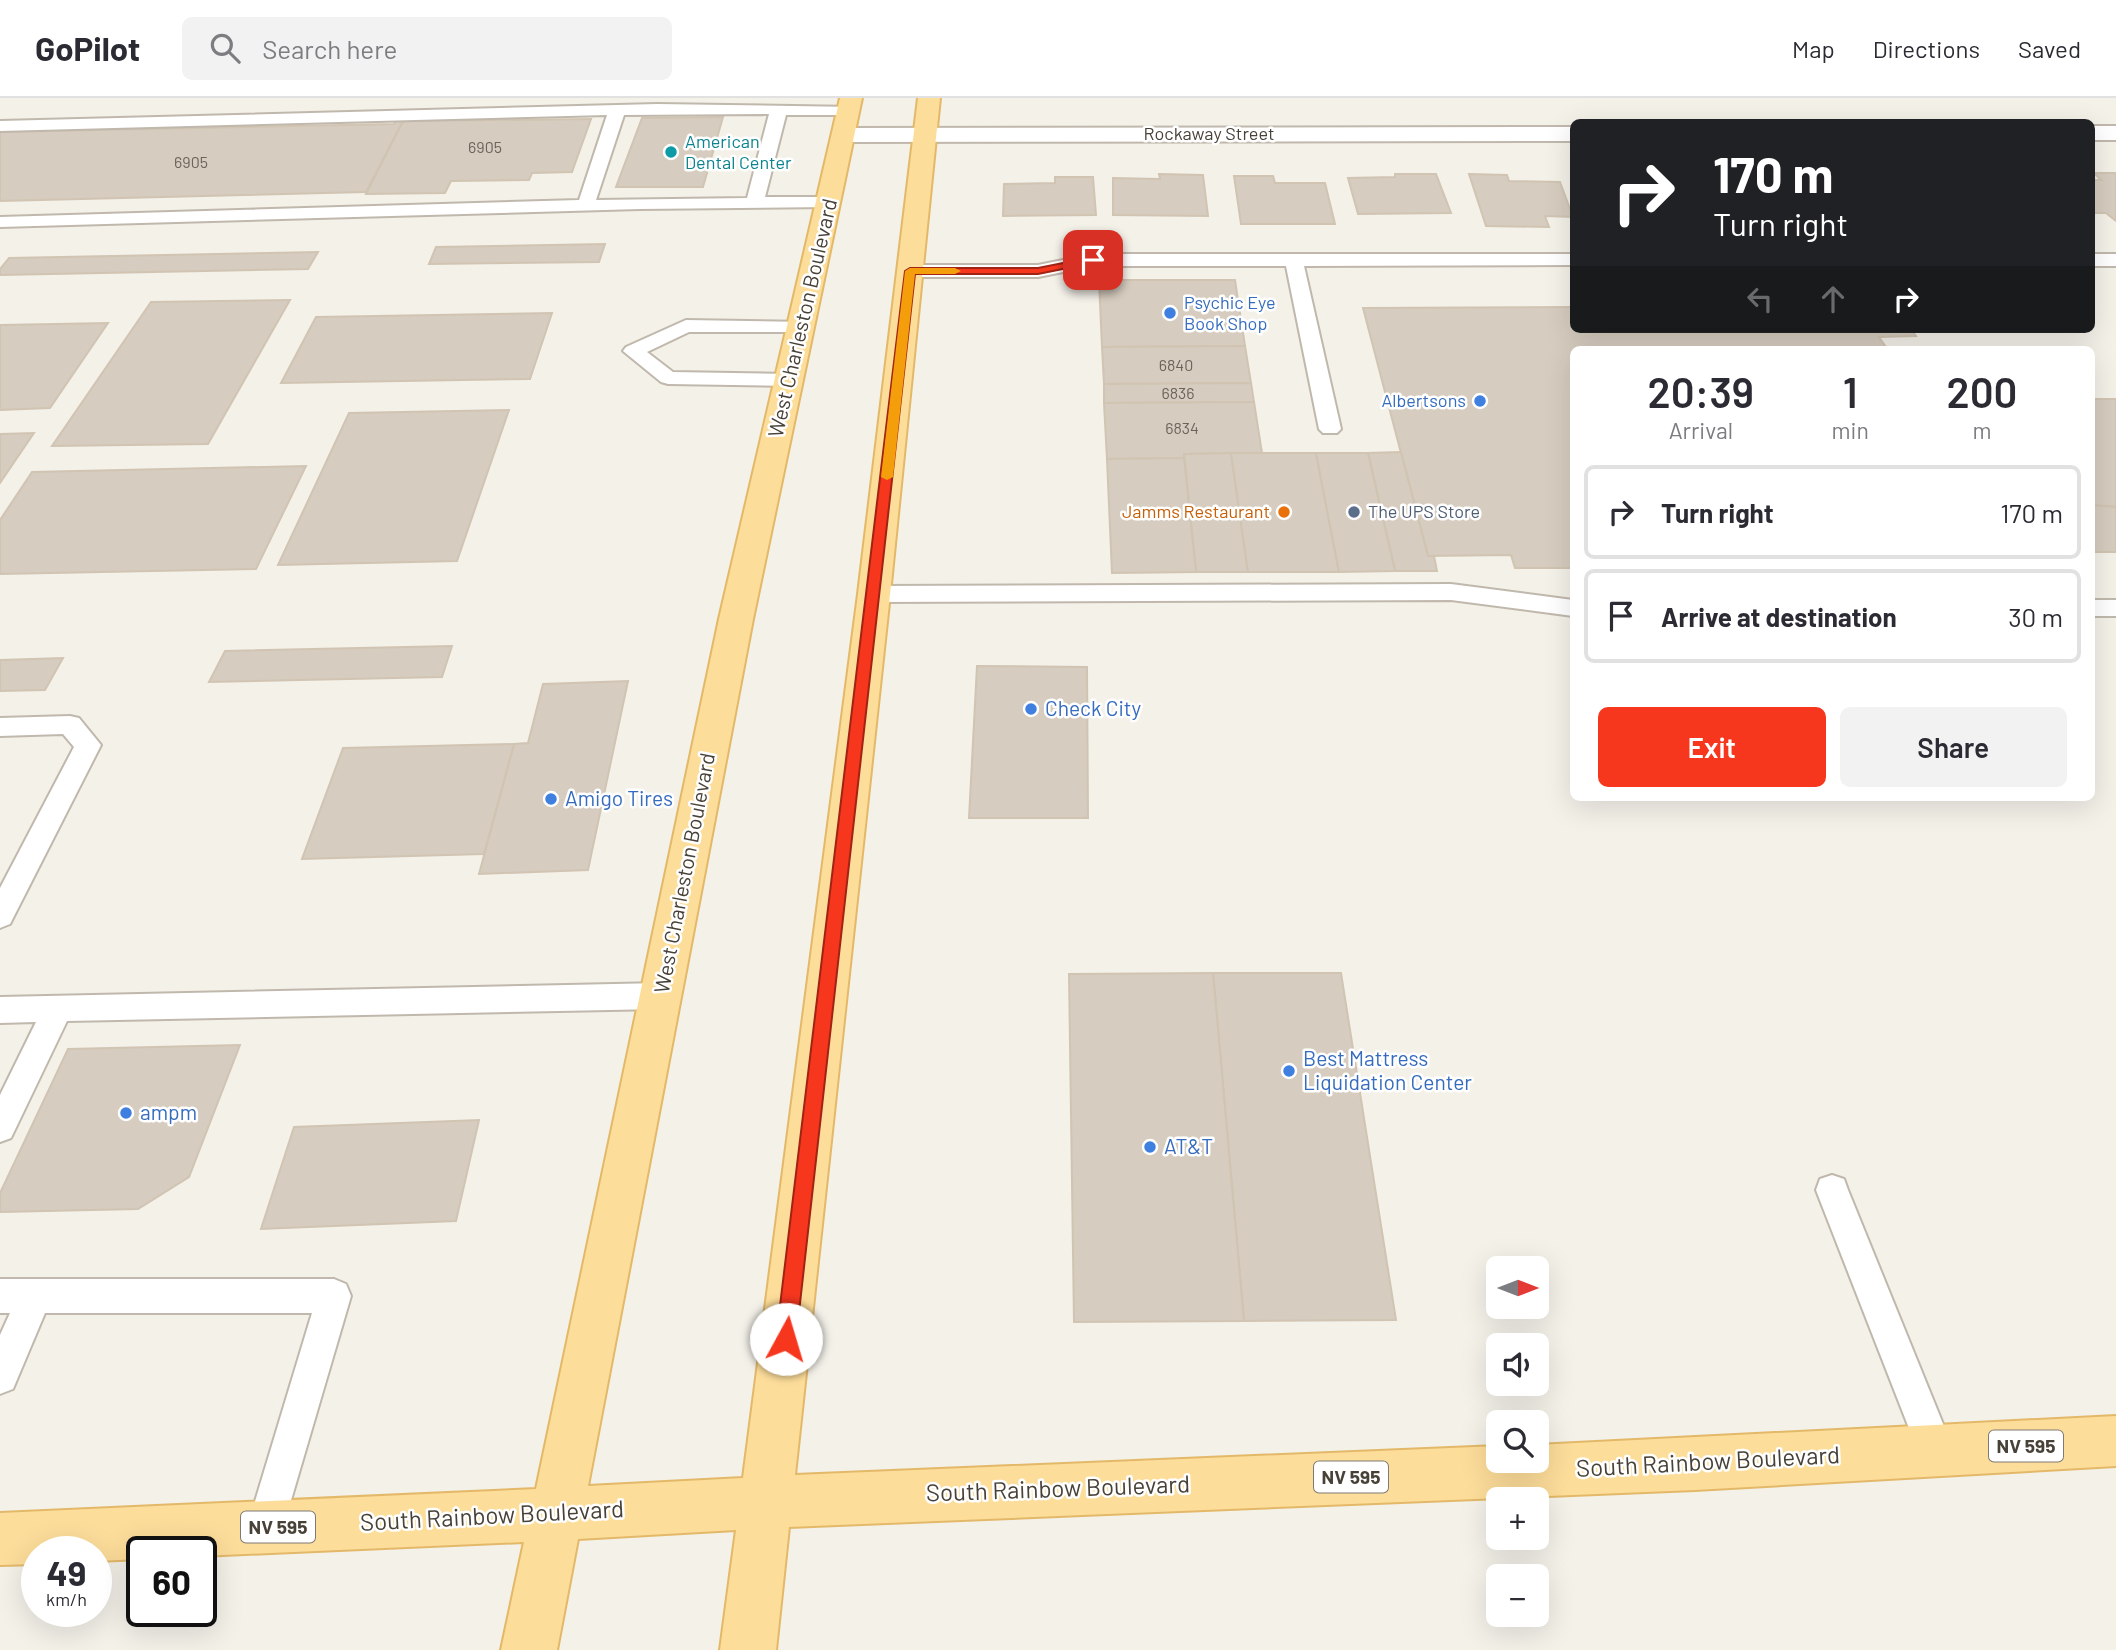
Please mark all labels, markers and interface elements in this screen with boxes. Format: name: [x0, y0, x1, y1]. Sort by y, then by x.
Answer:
search box: [182, 17, 672, 80]
text: GoPilot: [35, 28, 140, 68]
icon: search: [206, 29, 244, 67]
text: Search here: [262, 33, 397, 64]
text: Map: [1792, 34, 1835, 63]
text: Directions: [1873, 34, 1980, 63]
text: Saved: [2018, 34, 2081, 63]
street label: Rockaway Street: [1144, 122, 1275, 144]
place label: American Dental Center: [685, 130, 792, 173]
house number: 6905: [468, 137, 502, 156]
marker: American Dental Center: [663, 144, 679, 160]
text: 170 m: [1713, 144, 1833, 203]
icon: right: [1598, 147, 1689, 238]
house number: 6905: [174, 152, 208, 171]
street label: West Charleston Boulevard: [762, 196, 841, 439]
text: Turn right: [1713, 204, 1848, 242]
pin: [1063, 230, 1123, 290]
icon: arrive: [1074, 241, 1112, 279]
icon: left: [1741, 280, 1779, 318]
icon: ahead: [1814, 280, 1852, 318]
icon: right: [1887, 280, 1925, 318]
place label: Psychic Eye Book Shop: [1184, 291, 1276, 334]
marker: Psychic Eye Book Shop: [1162, 305, 1178, 321]
house number: 6840: [1159, 355, 1193, 374]
text: 20:39: [1648, 366, 1754, 416]
text: 1: [1843, 366, 1858, 416]
text: 200: [1946, 366, 2017, 416]
house number: 6836: [1161, 383, 1195, 402]
place label: Albertsons: [1381, 389, 1466, 411]
marker: Albertsons: [1472, 393, 1488, 409]
text: Arrival: [1669, 416, 1733, 444]
text: min: [1832, 416, 1869, 444]
text: m: [1972, 416, 1991, 444]
house number: 6834: [1165, 418, 1199, 437]
icon: right: [1602, 493, 1640, 531]
text: Turn right: [1661, 497, 1774, 528]
text: 170 m: [2000, 497, 2063, 528]
place label: Jamms Restaurant: [1122, 500, 1270, 522]
place label: The UPS Store: [1368, 500, 1480, 522]
marker: Jamms Restaurant: [1276, 504, 1292, 520]
marker: The UPS Store: [1346, 504, 1362, 520]
icon: arrive: [1602, 597, 1640, 635]
text: Arrive at destination: [1661, 601, 1897, 632]
text: 30 m: [2008, 601, 2063, 632]
place label: Check City: [1045, 695, 1141, 720]
marker: Check City: [1023, 701, 1039, 717]
button: Exit: [1598, 707, 1826, 787]
button: Share: [1840, 707, 2067, 787]
street label: West Charleston Boulevard: [648, 751, 719, 995]
place label: Amigo Tires: [565, 785, 673, 810]
marker: Amigo Tires: [543, 791, 559, 807]
place label: Best Mattress Liquidation Center: [1303, 1045, 1472, 1094]
marker: Best Mattress Liquidation Center: [1281, 1063, 1297, 1079]
place label: ampm: [140, 1099, 197, 1124]
marker: ampm: [118, 1105, 134, 1121]
place label: AT&T: [1164, 1133, 1213, 1158]
marker: AT&T: [1142, 1139, 1158, 1155]
north arrow: [1486, 1256, 1549, 1320]
map controls: [1486, 1256, 1549, 1627]
position arrow: [749, 1302, 823, 1376]
button: sound: [1486, 1333, 1549, 1396]
button: search: [1486, 1410, 1549, 1473]
road number: NV 595: [1989, 1430, 2063, 1462]
street label: South Rainbow Boulevard: [1575, 1439, 1841, 1482]
road number: NV 595: [1314, 1462, 1388, 1492]
street label: South Rainbow Boulevard: [925, 1468, 1190, 1507]
button: +: [1486, 1487, 1549, 1550]
street label: South Rainbow Boulevard: [359, 1493, 625, 1536]
road number: NV 595: [241, 1512, 315, 1542]
speed limit sign: 60: [126, 1536, 217, 1627]
text: 49: [47, 1551, 86, 1593]
button: −: [1486, 1564, 1549, 1627]
text: km/h: [46, 1588, 87, 1610]

